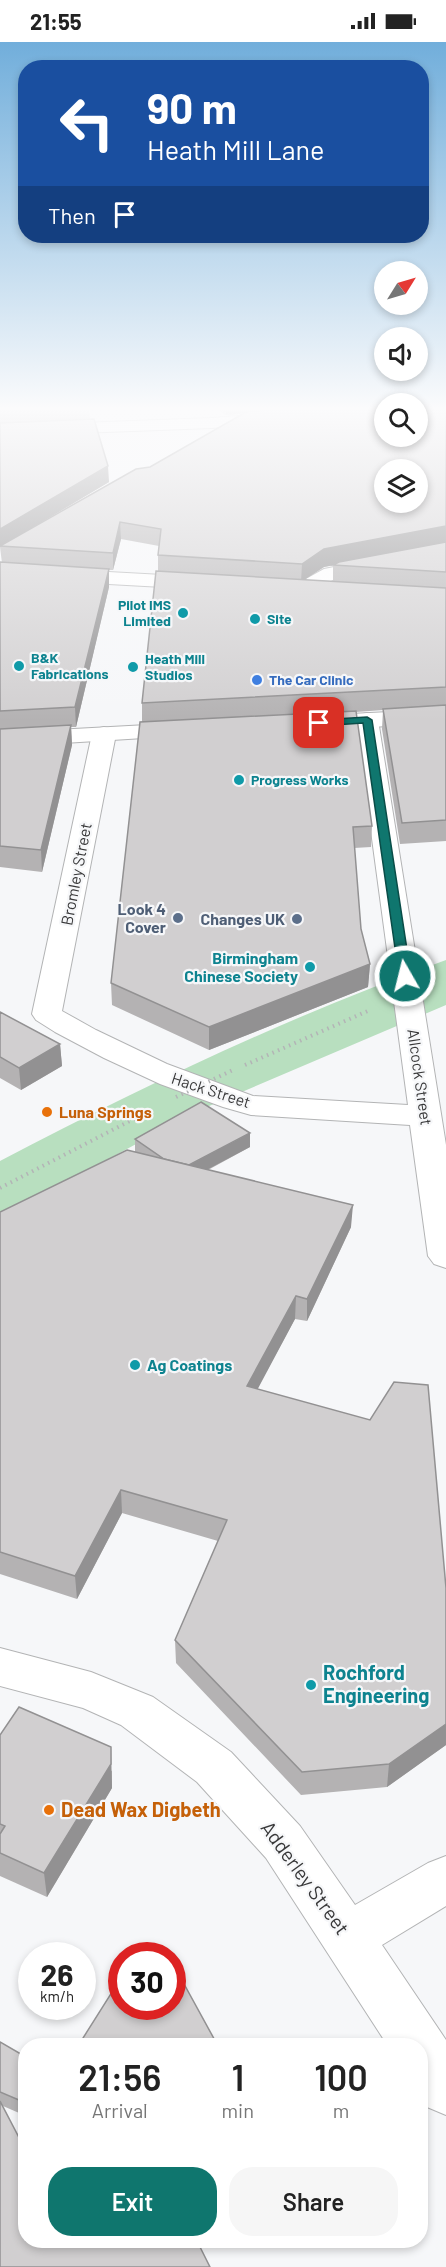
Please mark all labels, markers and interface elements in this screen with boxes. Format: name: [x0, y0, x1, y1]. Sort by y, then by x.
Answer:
text: 21:55: [30, 8, 82, 34]
text: 90 m: [147, 82, 237, 132]
icon: left: [48, 84, 126, 162]
text: Heath Mill Lane: [147, 133, 324, 165]
icon: arrive: [108, 198, 141, 231]
text: Then: [48, 202, 96, 228]
north arrow: [374, 261, 428, 315]
map controls: [374, 261, 428, 513]
button: sound: [374, 327, 428, 381]
button: search: [374, 393, 428, 447]
button: layers: [374, 459, 428, 513]
place label: Pilot IMS Limited: [118, 596, 171, 629]
marker: Pilot IMS Limited: [176, 606, 190, 620]
place label: Site: [267, 610, 292, 627]
marker: Site: [248, 612, 262, 626]
place label: B&K Fabrications: [31, 649, 109, 682]
place label: Heath Mill Studios: [145, 650, 205, 683]
marker: B&K Fabrications: [12, 659, 26, 673]
marker: Heath Mill Studios: [126, 660, 140, 674]
place label: The Car Clinic: [269, 671, 354, 688]
marker: The Car Clinic: [250, 673, 264, 687]
pin: [293, 697, 344, 748]
icon: arrive: [302, 706, 335, 739]
place label: Progress Works: [251, 771, 349, 788]
marker: Progress Works: [232, 773, 246, 787]
street label: Bromley Street: [56, 821, 95, 927]
place label: Look 4 Cover: [118, 899, 166, 936]
place label: Changes UK: [200, 909, 285, 928]
marker: Look 4 Cover: [171, 911, 185, 925]
marker: Changes UK: [290, 912, 304, 926]
position arrow: [373, 944, 437, 1008]
place label: Birmingham Chinese Society: [184, 948, 298, 985]
marker: Birmingham Chinese Society: [303, 960, 317, 974]
street label: Allcock Street: [404, 1027, 437, 1126]
street label: Hack Street: [169, 1068, 253, 1111]
place label: Luna Springs: [59, 1102, 152, 1121]
marker: Luna Springs: [40, 1105, 54, 1119]
place label: Ag Coatings: [147, 1355, 232, 1374]
marker: Ag Coatings: [128, 1358, 142, 1372]
place label: Rochford Engineering: [323, 1660, 429, 1707]
marker: Rochford Engineering: [304, 1678, 318, 1692]
place label: Dead Wax Digbeth: [61, 1797, 221, 1821]
marker: Dead Wax Digbeth: [42, 1803, 56, 1817]
street label: Adderley Street: [257, 1816, 355, 1939]
speed limit sign: 30: [108, 1942, 186, 2020]
text: 26: [41, 1956, 73, 1992]
text: km/h: [40, 1987, 74, 2005]
text: 21:56: [78, 2055, 161, 2098]
text: 1: [231, 2055, 244, 2098]
text: 100: [314, 2055, 368, 2098]
text: Arrival: [92, 2098, 148, 2122]
text: min: [222, 2098, 254, 2122]
text: m: [333, 2098, 349, 2122]
button: Exit: [48, 2167, 217, 2236]
button: Share: [229, 2167, 398, 2236]

